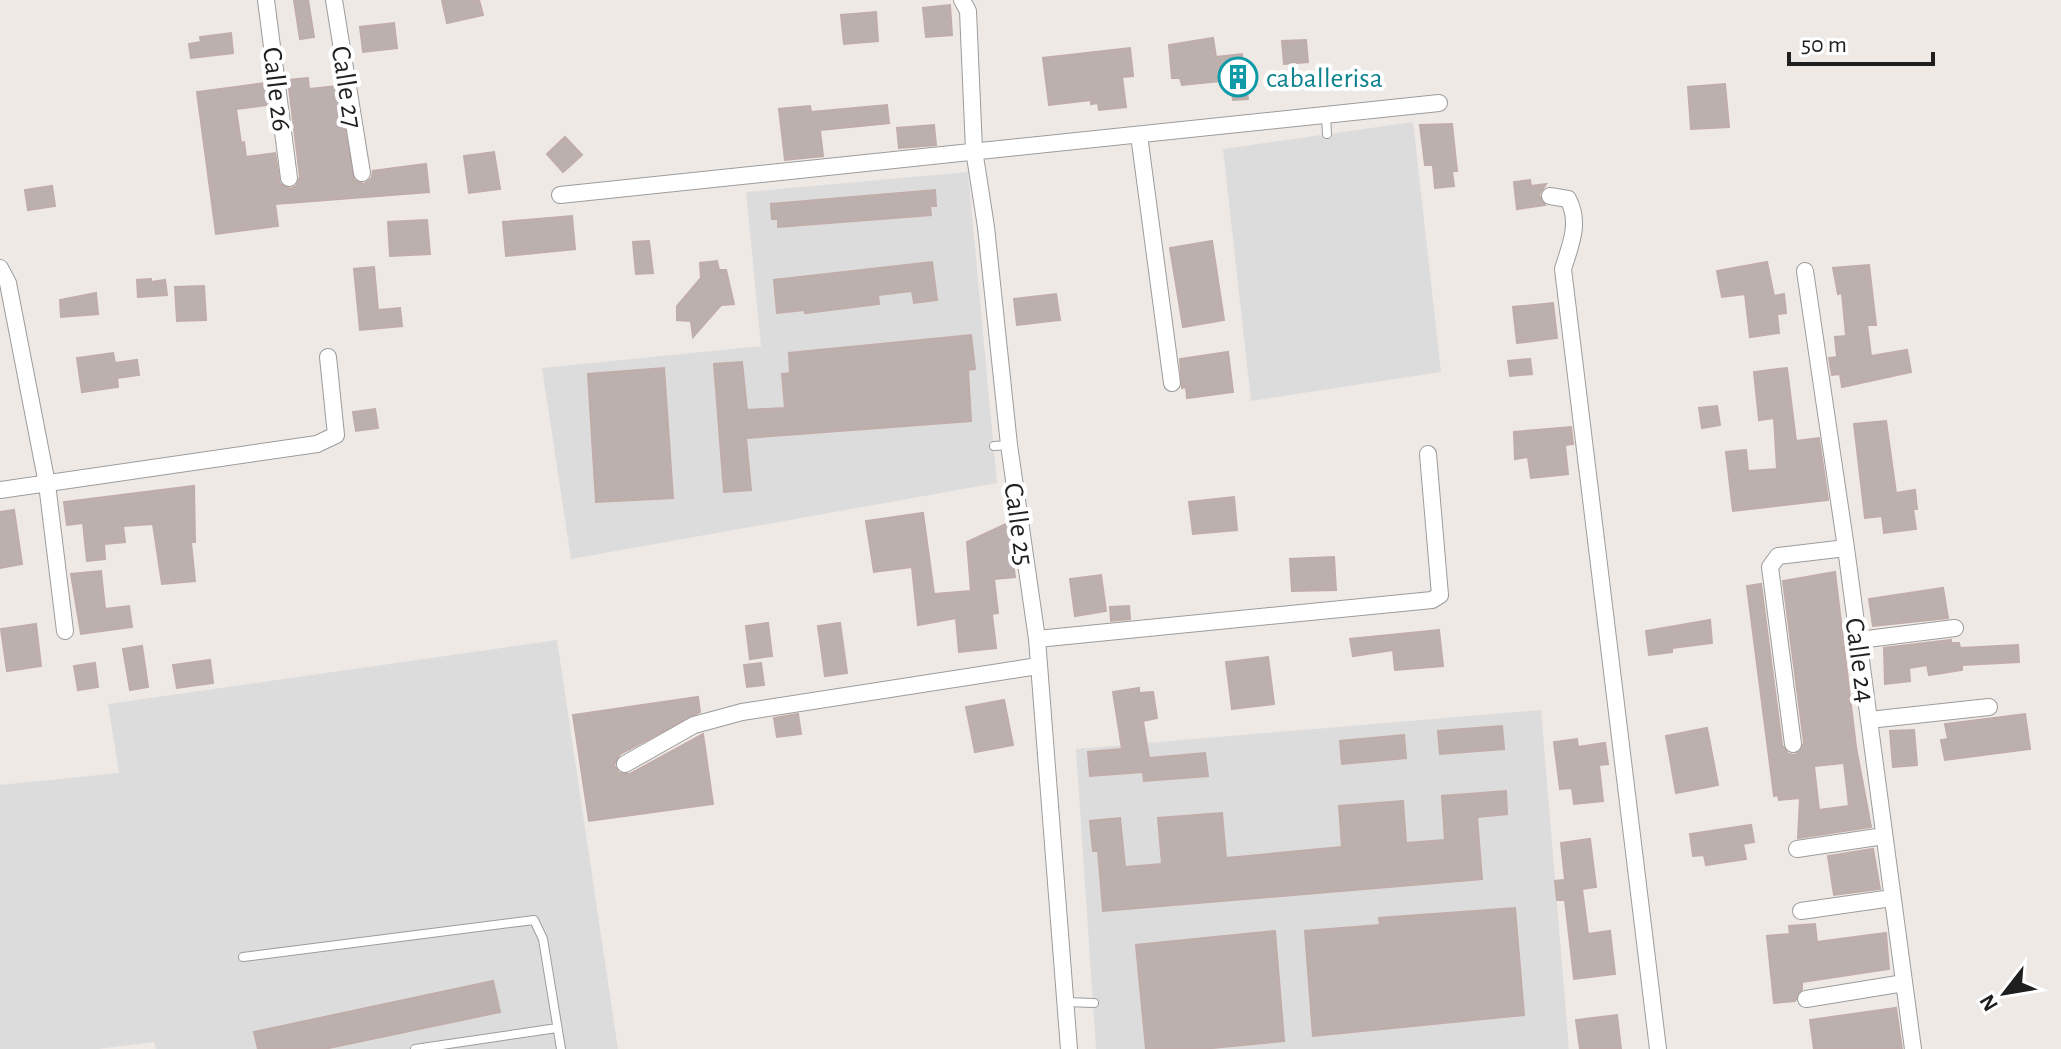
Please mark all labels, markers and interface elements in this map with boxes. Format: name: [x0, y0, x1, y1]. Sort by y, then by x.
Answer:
scale bar: [1789, 16, 1933, 66]
text: 50 m: [1801, 33, 1847, 57]
street label: Calle 27: [326, 44, 366, 131]
street label: Calle 26: [257, 45, 295, 133]
building icon: caballerisa: [1217, 56, 1259, 98]
place label: caballerisa: [1266, 65, 1383, 93]
street label: Calle 25: [998, 481, 1038, 567]
street label: Calle 24: [1839, 616, 1879, 704]
north arrow: [1965, 953, 2045, 1033]
text: N: [1975, 991, 2002, 1015]

